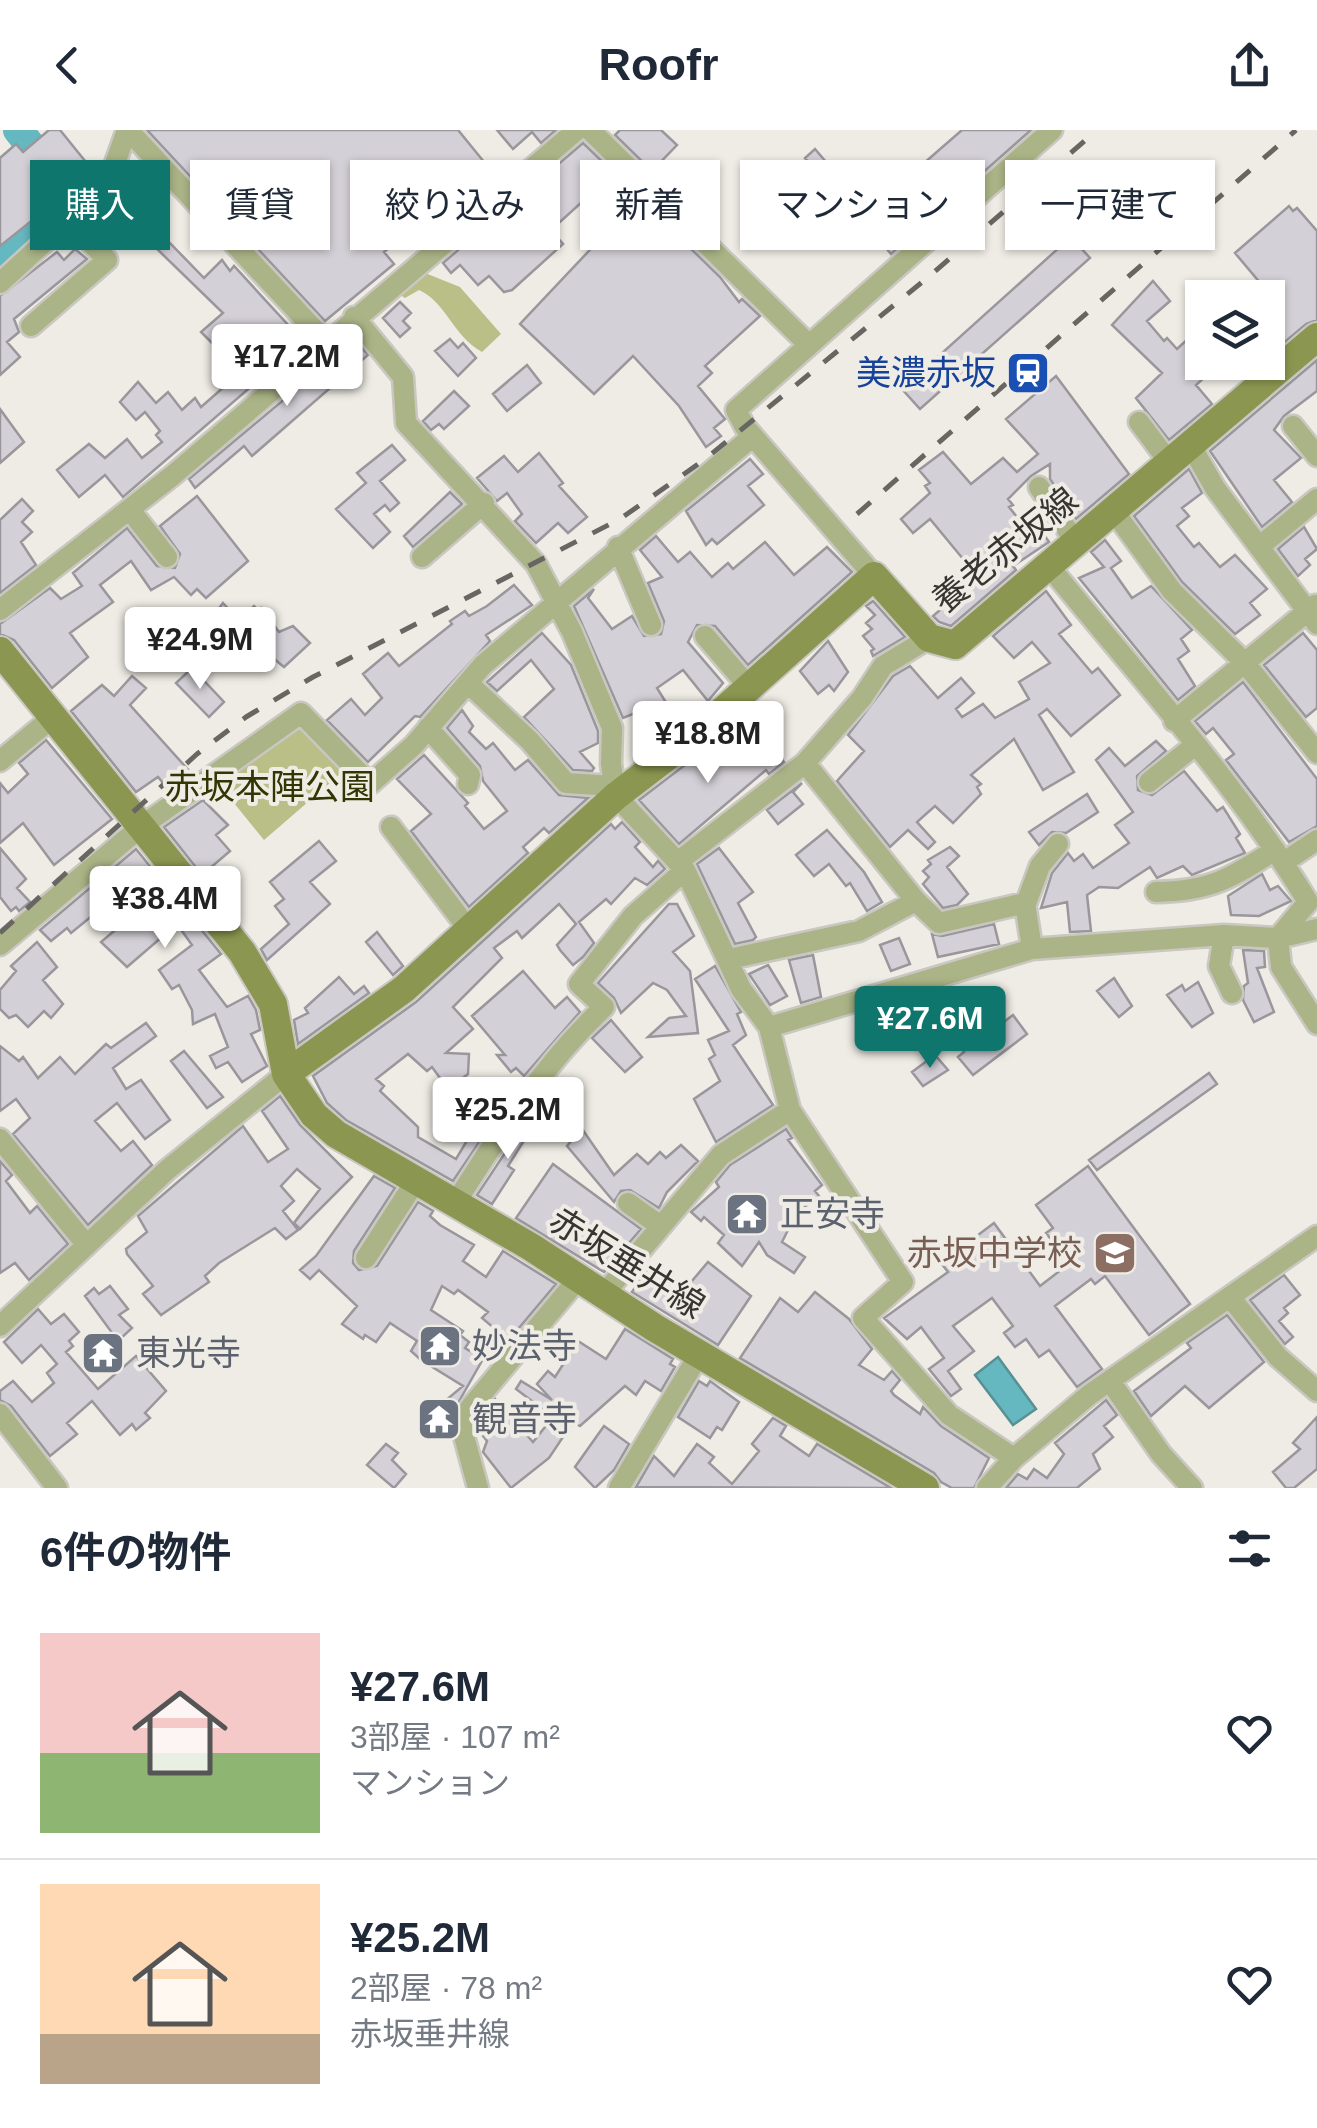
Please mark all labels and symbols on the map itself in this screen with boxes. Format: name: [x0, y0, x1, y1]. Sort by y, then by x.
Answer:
pin: ¥17.2M: [206, 324, 368, 409]
station icon: 美濃赤坂: [1005, 350, 1051, 396]
place label: 美濃赤坂: [856, 353, 996, 392]
street label: 養老赤坂線: [924, 479, 1085, 620]
pin: ¥24.9M: [119, 607, 281, 692]
pin: ¥18.8M: [627, 701, 789, 786]
park label: 赤坂本陣公園: [165, 767, 375, 806]
pin: ¥38.4M: [84, 866, 246, 951]
pin: ¥27.6M: [849, 986, 1011, 1071]
pin: ¥25.2M: [427, 1077, 589, 1162]
temple icon: 正安寺: [724, 1191, 770, 1237]
place label: 正安寺: [780, 1194, 885, 1233]
street label: 赤坂垂井線: [543, 1200, 712, 1325]
school or university icon: 赤坂中学校: [1092, 1230, 1138, 1276]
place label: 赤坂中学校: [907, 1233, 1082, 1272]
temple icon: 妙法寺: [417, 1323, 463, 1369]
place label: 妙法寺: [472, 1326, 577, 1365]
temple icon: 東光寺: [80, 1330, 126, 1376]
place label: 東光寺: [136, 1333, 241, 1372]
temple icon: 観音寺: [416, 1396, 462, 1442]
place label: 観音寺: [472, 1399, 577, 1438]

